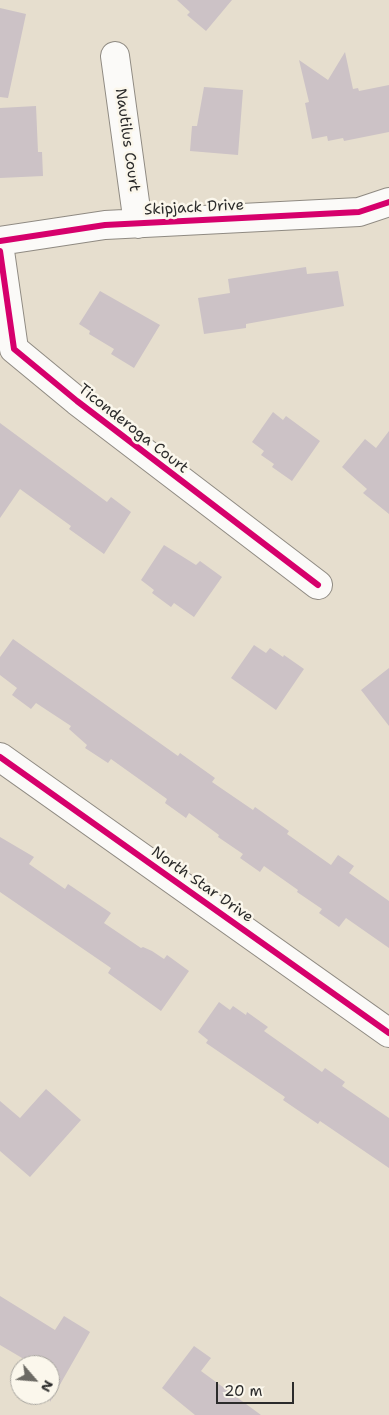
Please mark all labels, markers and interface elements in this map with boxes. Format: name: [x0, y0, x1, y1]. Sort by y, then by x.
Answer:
street label: Nautilus Court: [111, 87, 143, 193]
street label: Skipjack Drive: [144, 196, 244, 220]
street label: Ticonderoga Court: [74, 380, 192, 478]
street label: North Star Drive: [148, 843, 256, 927]
north arrow: [10, 1355, 60, 1405]
scale bar: [219, 1372, 296, 1404]
text: N: [37, 1377, 58, 1395]
text: 20 m: [224, 1381, 263, 1401]

